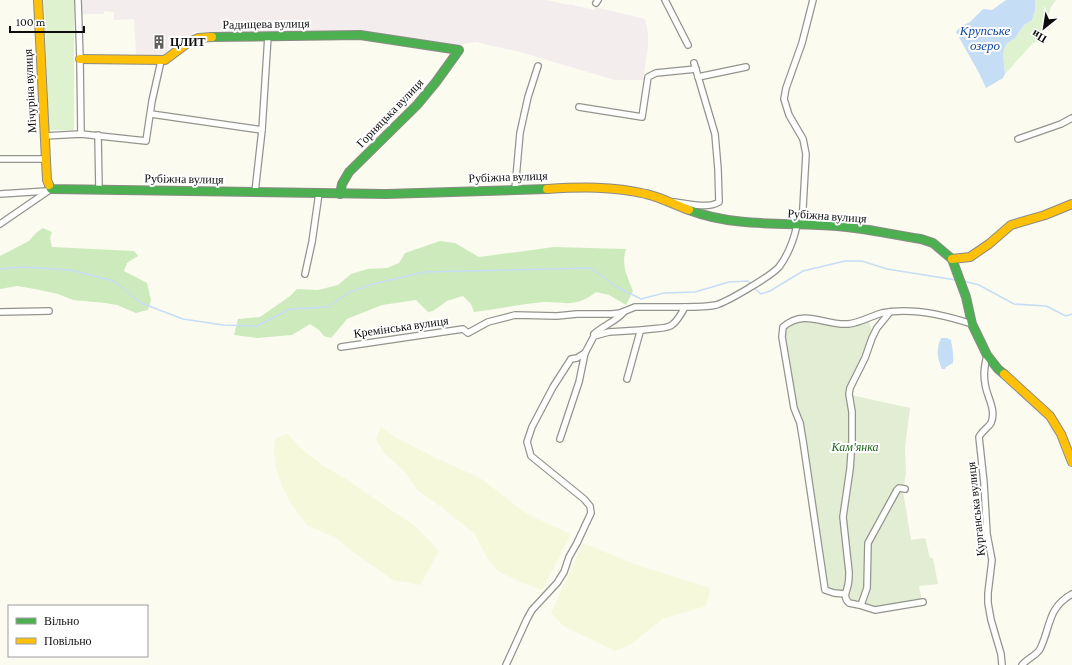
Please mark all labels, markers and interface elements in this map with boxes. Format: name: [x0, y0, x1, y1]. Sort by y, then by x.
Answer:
scale bar: [10, 8, 84, 34]
north arrow: [1024, 8, 1064, 48]
text: 100 m: [16, 15, 46, 29]
street label: Радищева вулиця: [222, 16, 310, 32]
water label: Крупське озеро: [959, 23, 1010, 53]
text: Пн: [1029, 27, 1048, 46]
building icon: ЦЛИТ: [151, 34, 167, 50]
place label: ЦЛИТ: [170, 35, 206, 49]
street label: Мічуріна вулиця: [21, 48, 39, 134]
street label: Горняцька вулиця: [354, 75, 427, 150]
street label: Рубіжна вулиця: [468, 169, 548, 185]
street label: Рубіжна вулиця: [144, 171, 224, 187]
street label: Рубіжна вулиця: [787, 206, 868, 226]
street label: Кремінська вулиця: [353, 313, 450, 341]
park label: Кам'янка: [830, 440, 879, 454]
street label: Курганська вулиця: [964, 461, 988, 557]
legend: [8, 605, 148, 657]
text: Вільно: [44, 614, 79, 628]
text: Повільно: [44, 634, 92, 648]

